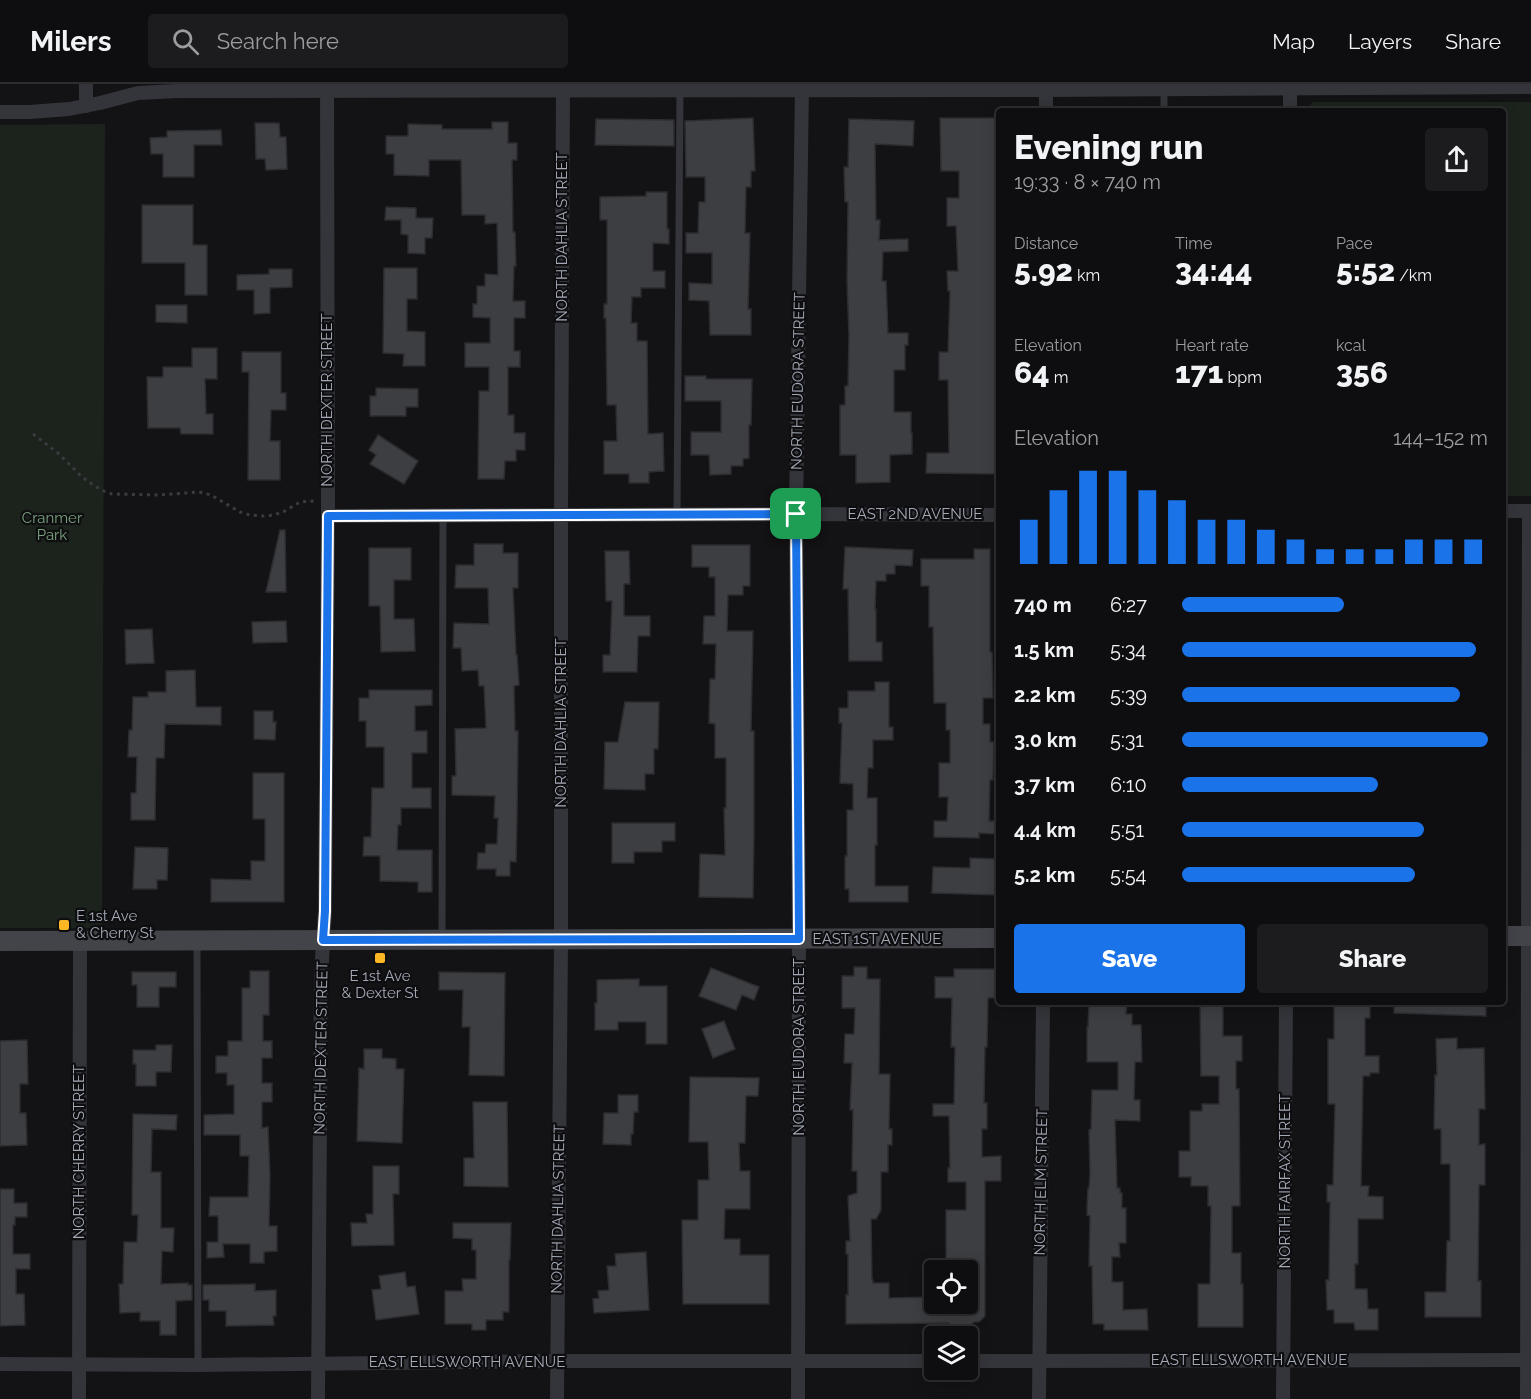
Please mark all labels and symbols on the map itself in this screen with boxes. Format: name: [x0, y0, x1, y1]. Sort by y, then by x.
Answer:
street label: NORTH DAHLIA STREET: [553, 152, 571, 322]
street label: NORTH EUDORA STREET: [787, 292, 809, 470]
street label: NORTH DEXTER STREET: [318, 313, 336, 487]
pin: [770, 488, 821, 539]
street label: EAST 2ND AVENUE: [848, 505, 982, 523]
park label: Cranmer Park: [22, 509, 83, 544]
street label: NORTH DAHLIA STREET: [552, 638, 570, 808]
place label: E 1st Ave & Cherry St: [76, 907, 154, 942]
marker: E 1st Ave & Cherry St: [57, 918, 71, 932]
street label: EAST 1ST AVENUE: [813, 930, 941, 948]
marker: E 1st Ave & Dexter St: [373, 951, 387, 965]
street label: NORTH EUDORA STREET: [790, 958, 808, 1136]
street label: NORTH DEXTER STREET: [310, 961, 332, 1135]
place label: E 1st Ave & Dexter St: [341, 967, 419, 1002]
street label: NORTH CHERRY STREET: [70, 1065, 88, 1239]
street label: NORTH FAIRFAX STREET: [1276, 1094, 1294, 1268]
street label: NORTH ELM STREET: [1031, 1108, 1051, 1256]
street label: NORTH DAHLIA STREET: [548, 1124, 568, 1294]
street label: EAST ELLSWORTH AVENUE: [1151, 1351, 1347, 1369]
street label: EAST ELLSWORTH AVENUE: [369, 1353, 565, 1371]

